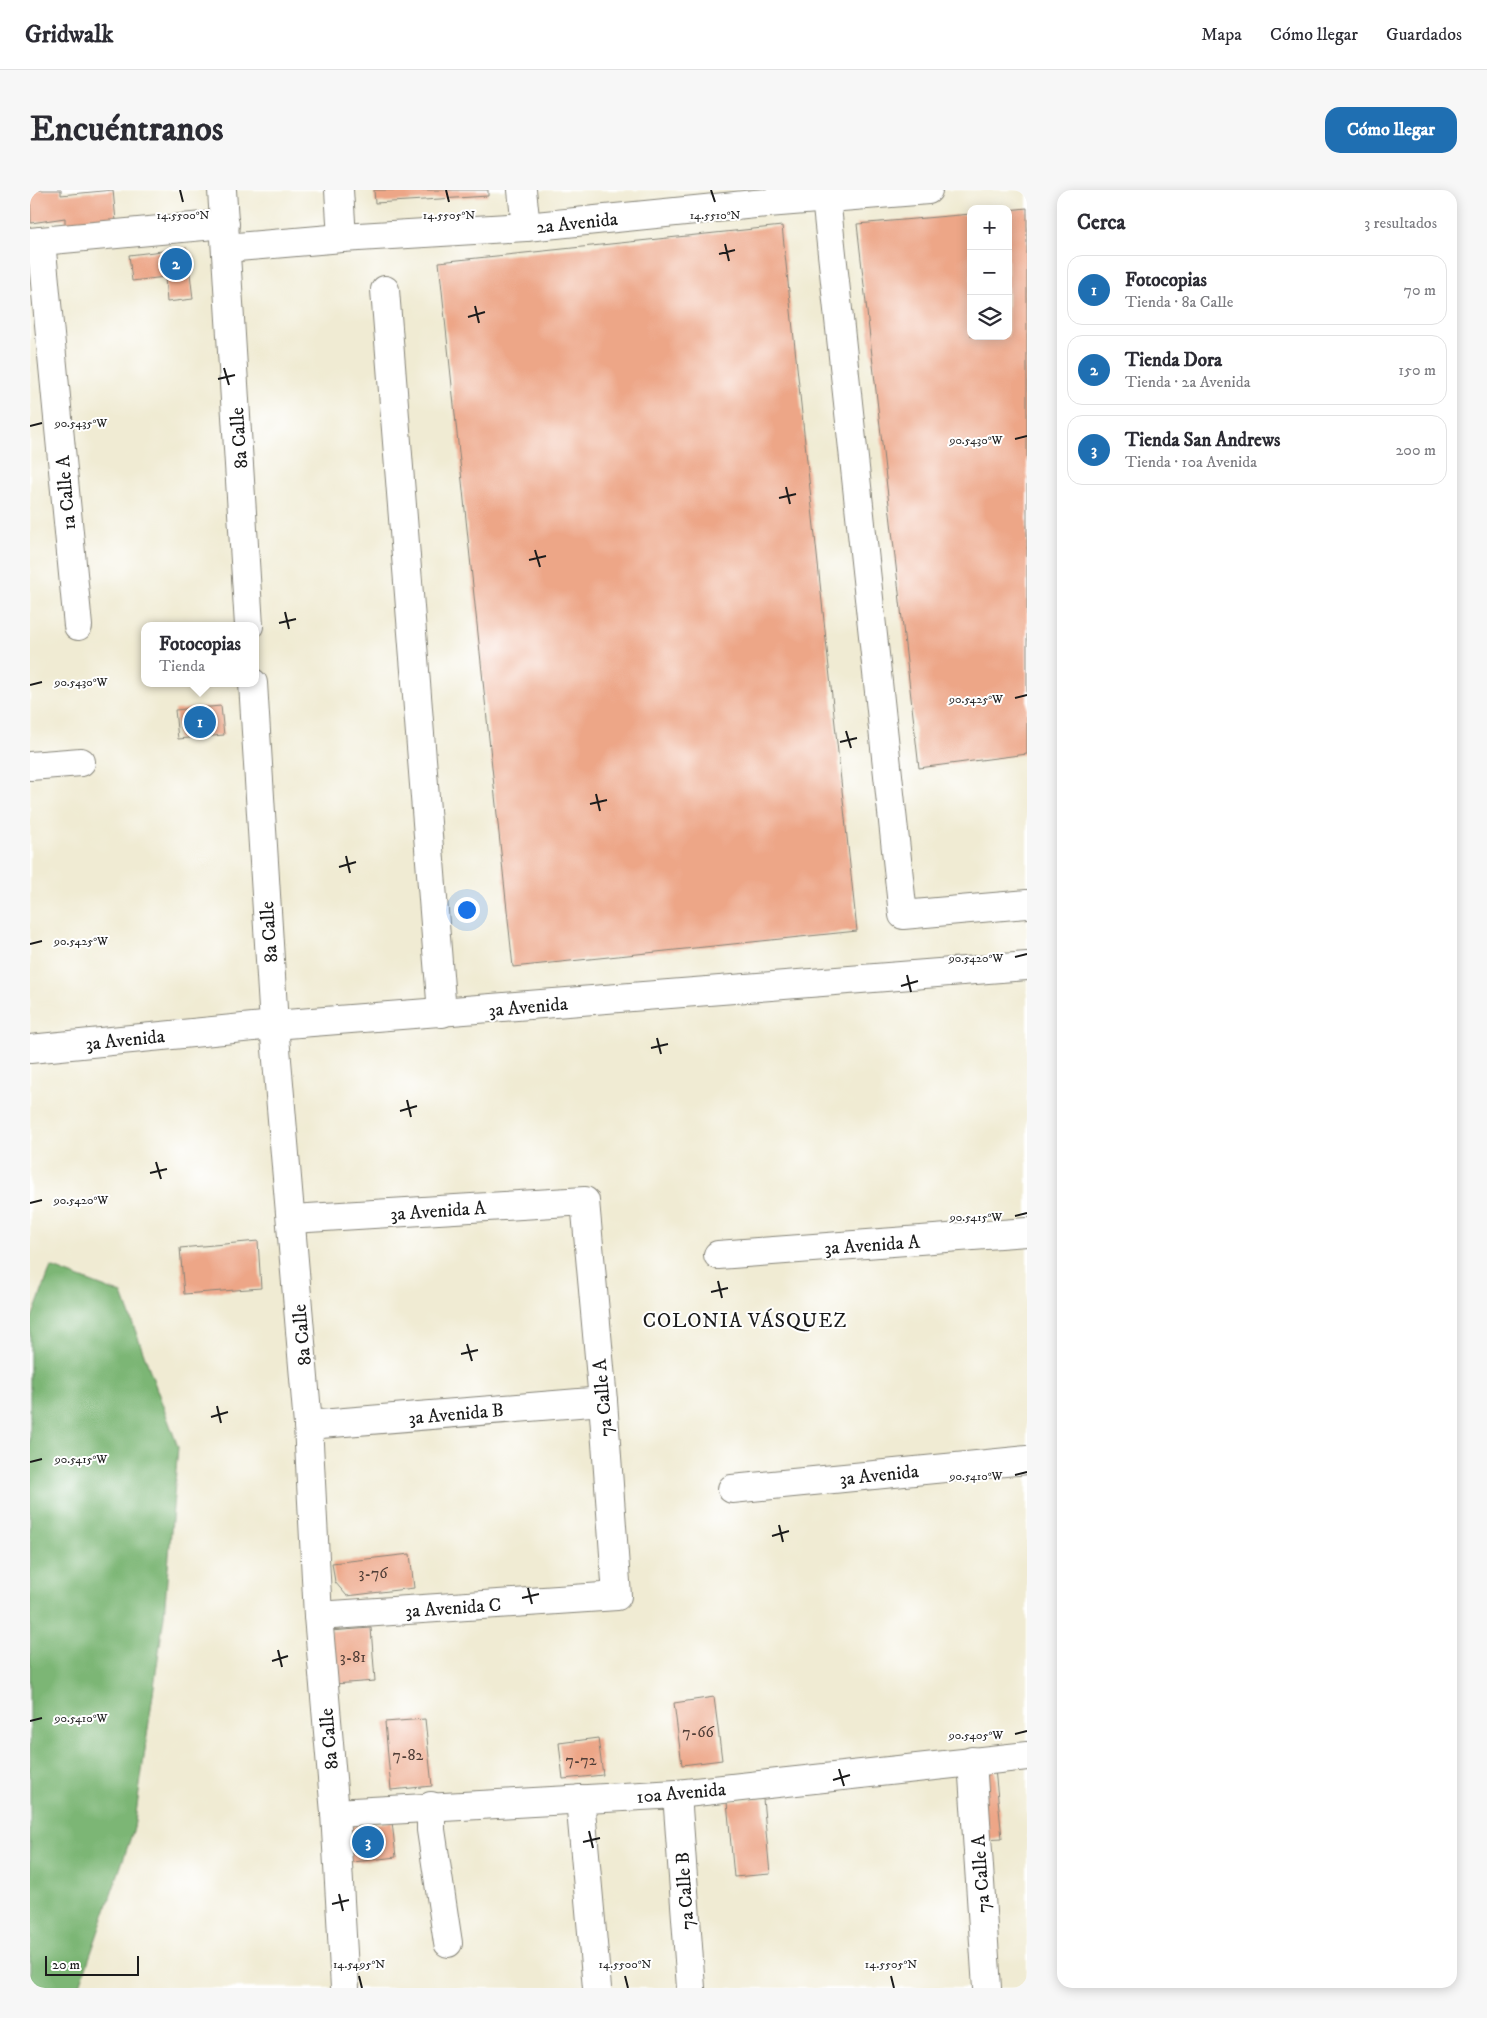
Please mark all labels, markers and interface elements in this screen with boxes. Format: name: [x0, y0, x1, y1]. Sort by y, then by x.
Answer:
text: Gridwalk: [25, 20, 113, 50]
text: Mapa: [1201, 24, 1242, 46]
text: Cómo llegar: [1270, 24, 1358, 46]
text: Guardados: [1386, 24, 1462, 46]
button: Cómo llegar: [1325, 107, 1457, 153]
text: Encuéntranos: [30, 108, 224, 152]
map controls: [967, 205, 1012, 340]
button: +: [967, 205, 1012, 250]
text: 14.5500°N: [157, 208, 210, 223]
text: 14.5505°N: [423, 208, 475, 223]
street label: 2a Avenida: [535, 208, 619, 239]
text: 14.5510°N: [690, 208, 741, 223]
text: Cerca: [1077, 210, 1125, 236]
text: 3 resultados: [1364, 213, 1437, 233]
pin: 2: [160, 245, 192, 283]
button: −: [967, 250, 1012, 295]
text: Fotocopias: [1125, 269, 1207, 292]
text: 1: [1091, 280, 1097, 300]
text: 70 m: [1404, 280, 1436, 300]
text: Tienda · 8a Calle: [1125, 292, 1233, 312]
button: layers: [967, 295, 1012, 340]
text: Tienda Dora: [1125, 349, 1222, 372]
text: 2: [1090, 360, 1098, 380]
text: 150 m: [1398, 360, 1436, 380]
text: Tienda · 2a Avenida: [1125, 372, 1250, 392]
street label: 8a Calle: [226, 406, 253, 469]
text: 90.5435°W: [54, 416, 108, 431]
text: Tienda San Andrews: [1125, 429, 1280, 452]
text: 90.5430°W: [948, 433, 1004, 448]
text: 3: [1091, 440, 1097, 460]
text: 200 m: [1395, 440, 1436, 460]
text: Tienda · 10a Avenida: [1125, 452, 1257, 472]
street label: 1a Calle A: [52, 454, 81, 531]
popup: [141, 622, 259, 687]
text: Fotocopias: [159, 633, 241, 656]
text: Tienda: [159, 656, 205, 676]
text: 90.5430°W: [53, 675, 109, 690]
text: 90.5425°W: [948, 692, 1004, 707]
pin: 1: [184, 703, 216, 741]
your location: [454, 897, 480, 923]
street label: 8a Calle: [256, 900, 283, 963]
text: 90.5425°W: [53, 934, 109, 949]
text: 90.5420°W: [948, 951, 1004, 966]
street label: 3a Avenida: [488, 993, 569, 1022]
street label: 3a Avenida: [84, 1025, 166, 1056]
text: 90.5420°W: [53, 1193, 109, 1208]
street label: 3a Avenida A: [390, 1197, 488, 1226]
text: 90.5415°W: [949, 1210, 1003, 1225]
street label: 3a Avenida A: [824, 1231, 922, 1260]
street label: 8a Calle: [288, 1303, 317, 1367]
district label: COLONIA VÁSQUEZ: [643, 1308, 847, 1334]
street label: 7a Calle A: [589, 1357, 618, 1438]
street label: 3a Avenida B: [407, 1399, 505, 1430]
text: 90.5415°W: [54, 1452, 108, 1467]
street label: 3a Avenida: [838, 1460, 920, 1491]
text: 90.5410°W: [948, 1469, 1004, 1484]
house number: 3-76: [358, 1563, 388, 1583]
street label: 3a Avenida C: [404, 1594, 502, 1623]
house number: 3-81: [340, 1647, 366, 1667]
street label: 8a Calle: [315, 1707, 344, 1771]
text: 90.5410°W: [53, 1711, 109, 1726]
house number: 7-66: [682, 1722, 714, 1742]
text: 90.5405°W: [948, 1728, 1004, 1743]
house number: 7-82: [393, 1745, 424, 1765]
house number: 7-72: [565, 1750, 597, 1770]
street label: 10a Avenida: [636, 1778, 727, 1809]
pin: 3: [352, 1823, 384, 1861]
street label: 7a Calle A: [967, 1833, 996, 1914]
street label: 7a Calle B: [671, 1851, 700, 1931]
scale bar: [45, 1953, 139, 1976]
text: 20 m: [52, 1956, 80, 1974]
text: 14.5495°N: [333, 1957, 385, 1972]
text: 14.5500°N: [599, 1957, 652, 1972]
text: 14.5505°N: [865, 1957, 917, 1972]

